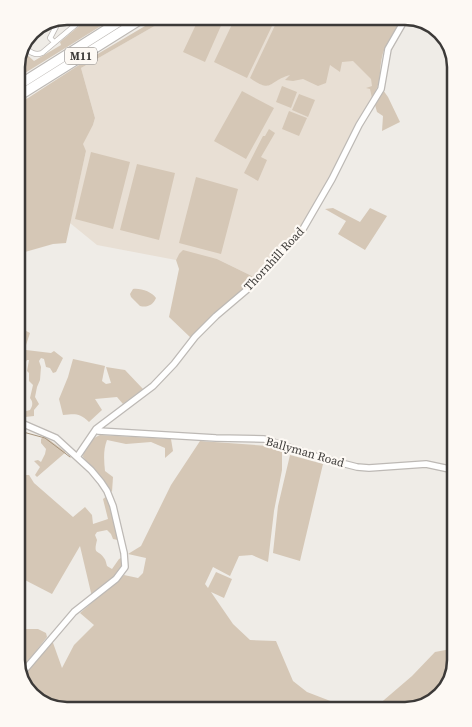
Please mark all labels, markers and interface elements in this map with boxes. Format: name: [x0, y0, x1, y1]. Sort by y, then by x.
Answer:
road number: M11: [65, 48, 97, 64]
street label: Thornhill Road: [240, 224, 308, 294]
street label: Ballyman Road: [264, 433, 346, 471]

